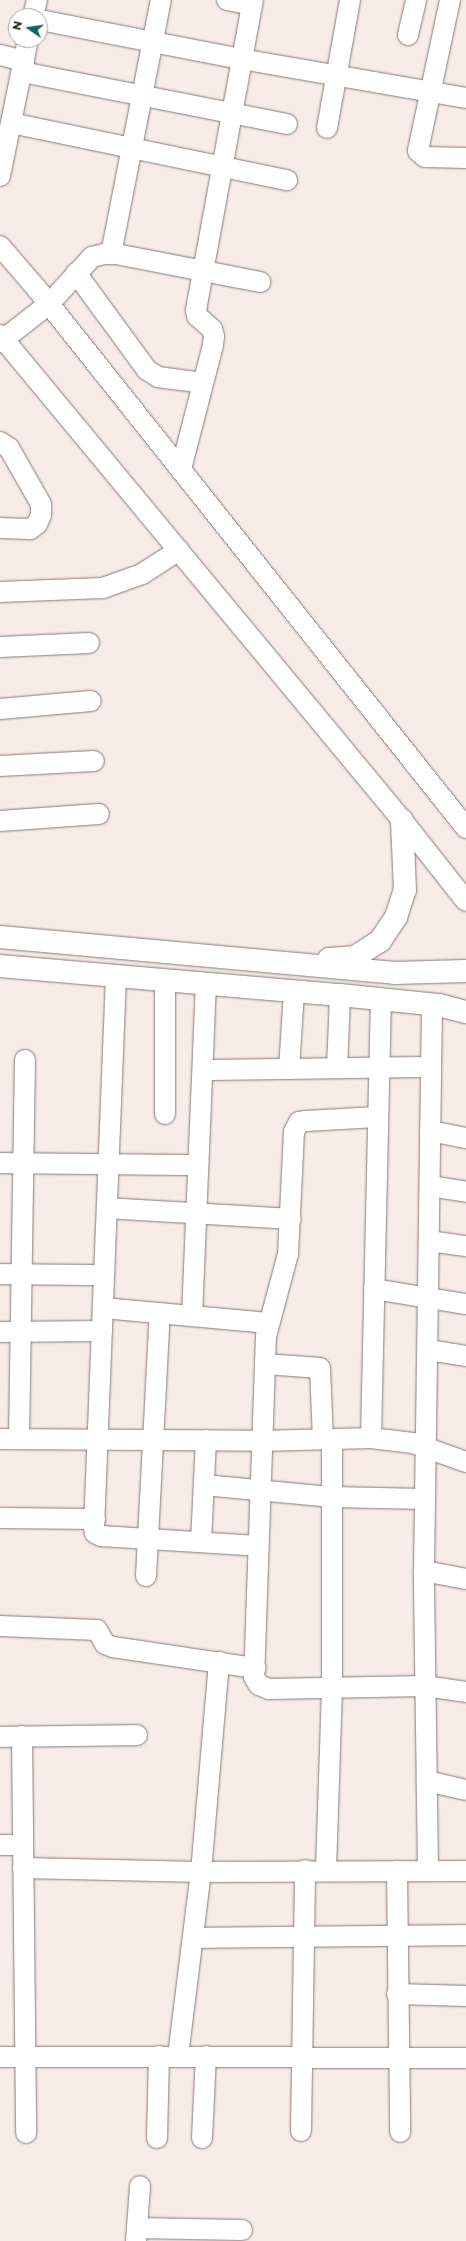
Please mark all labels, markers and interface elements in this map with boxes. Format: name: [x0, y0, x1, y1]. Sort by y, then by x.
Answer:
north arrow: [8, 8, 48, 48]
text: N: [9, 20, 25, 31]

